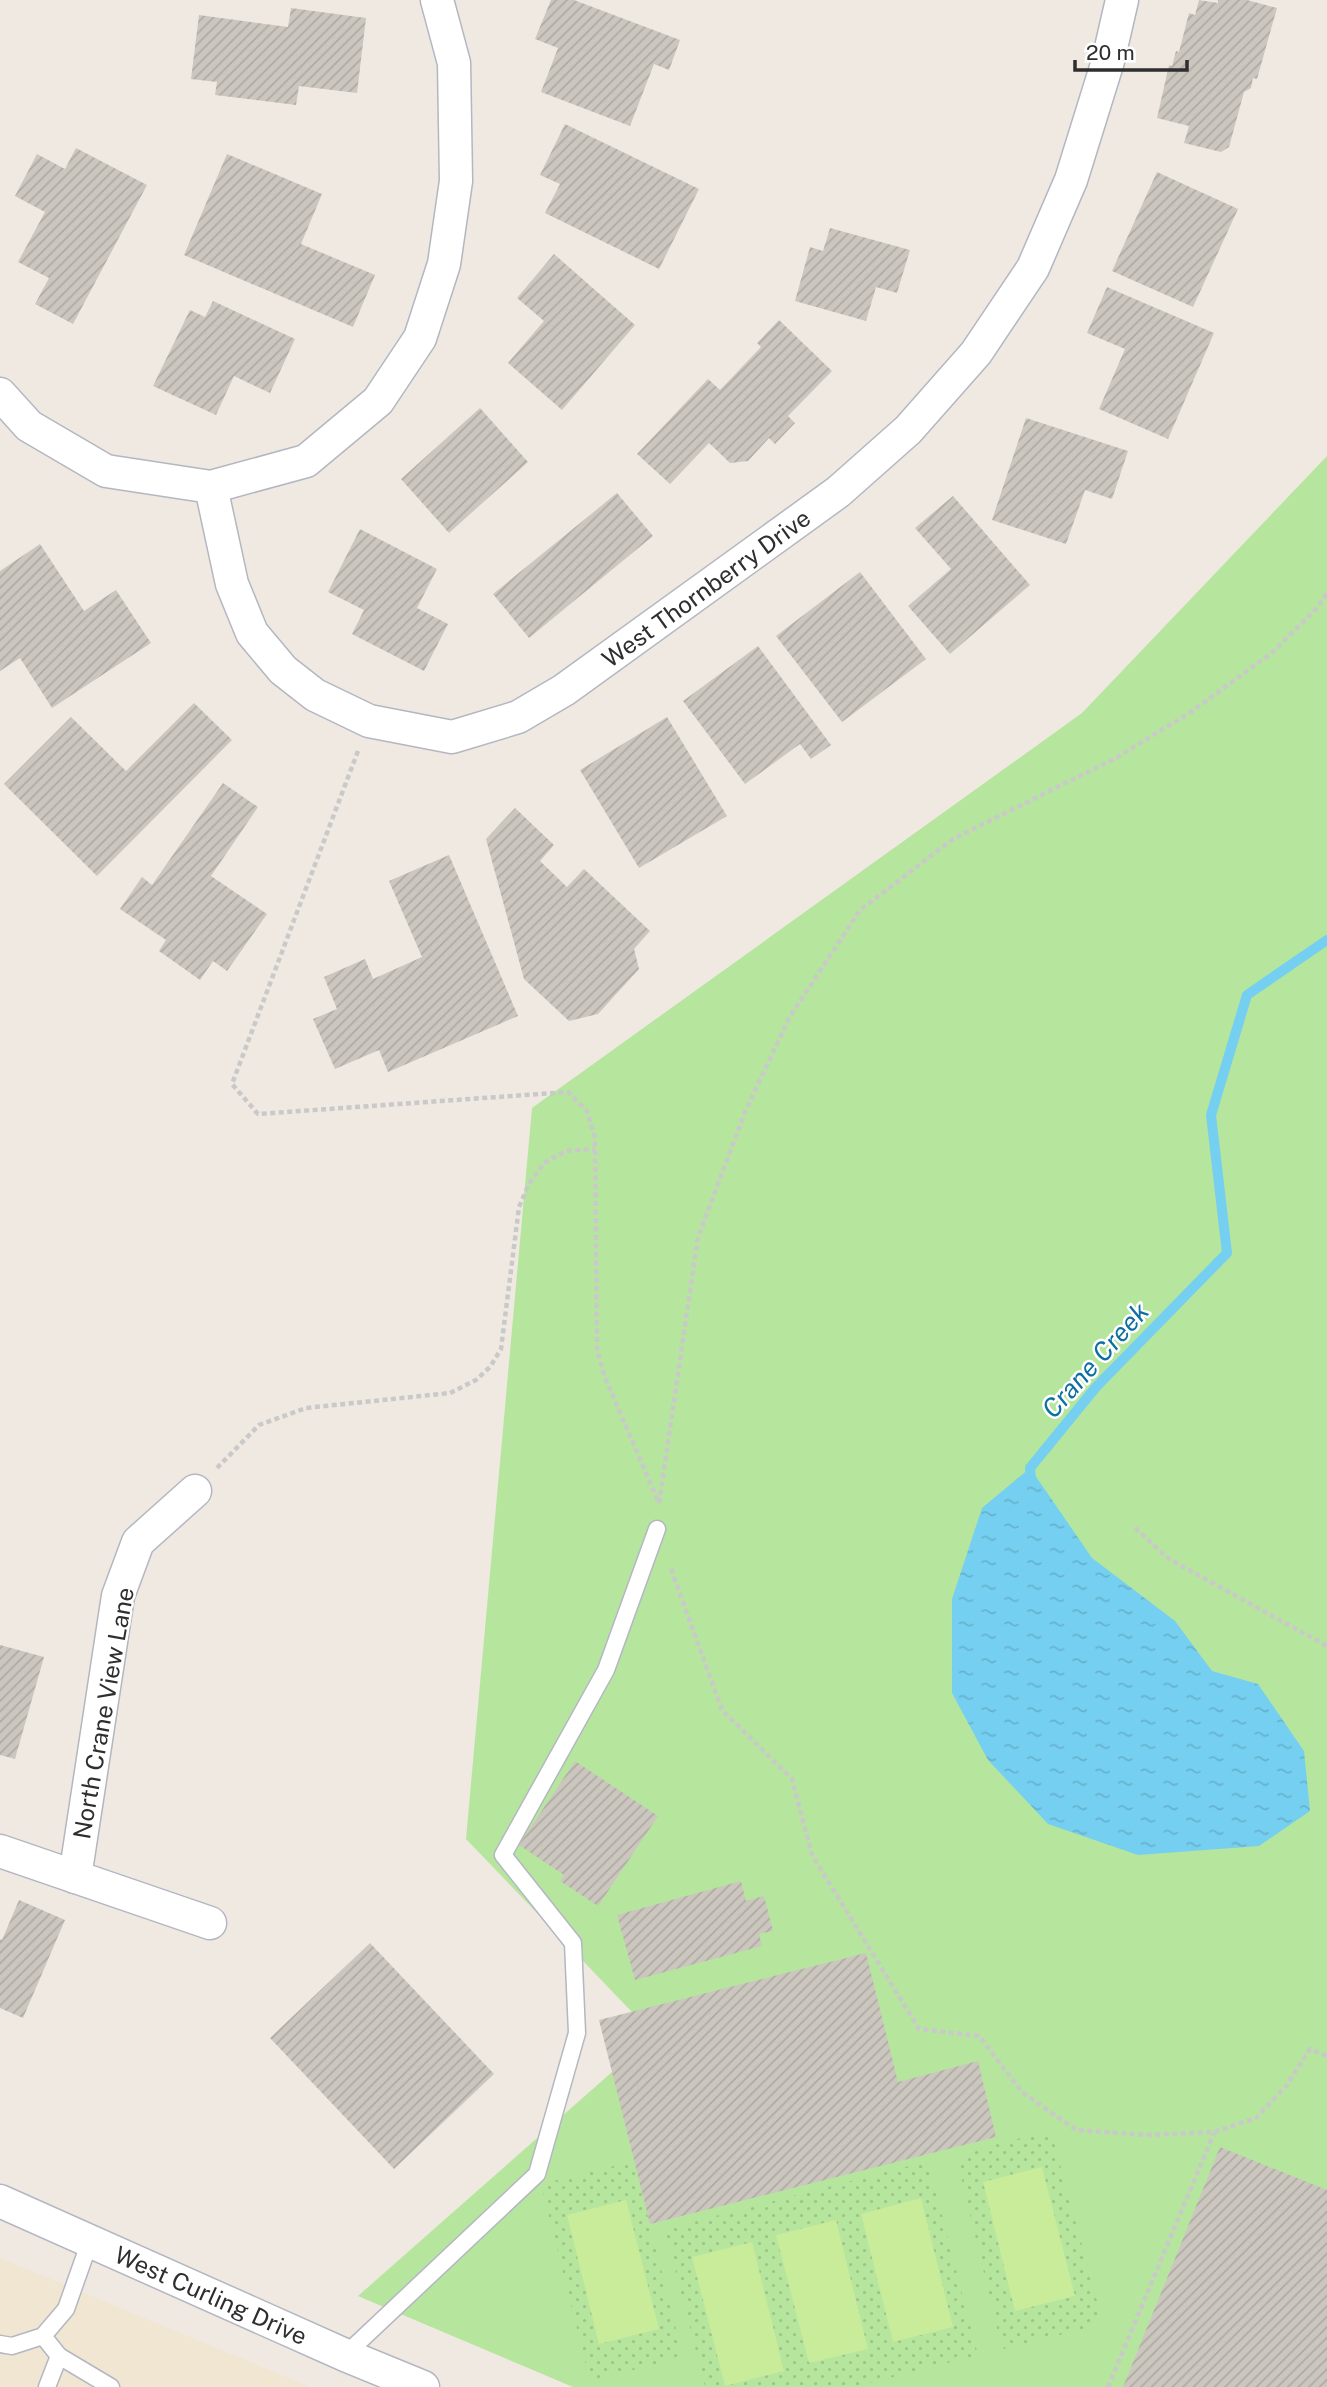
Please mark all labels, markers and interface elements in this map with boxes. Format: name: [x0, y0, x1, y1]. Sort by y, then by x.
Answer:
scale bar: [1075, 28, 1187, 72]
text: 20 m: [1086, 40, 1135, 65]
street label: West Thornberry Drive: [597, 503, 815, 673]
water label: Crane Creek: [1035, 1296, 1155, 1424]
street label: North Crane View Lane: [67, 1585, 139, 1841]
street label: West Curling Drive: [110, 2240, 312, 2350]

